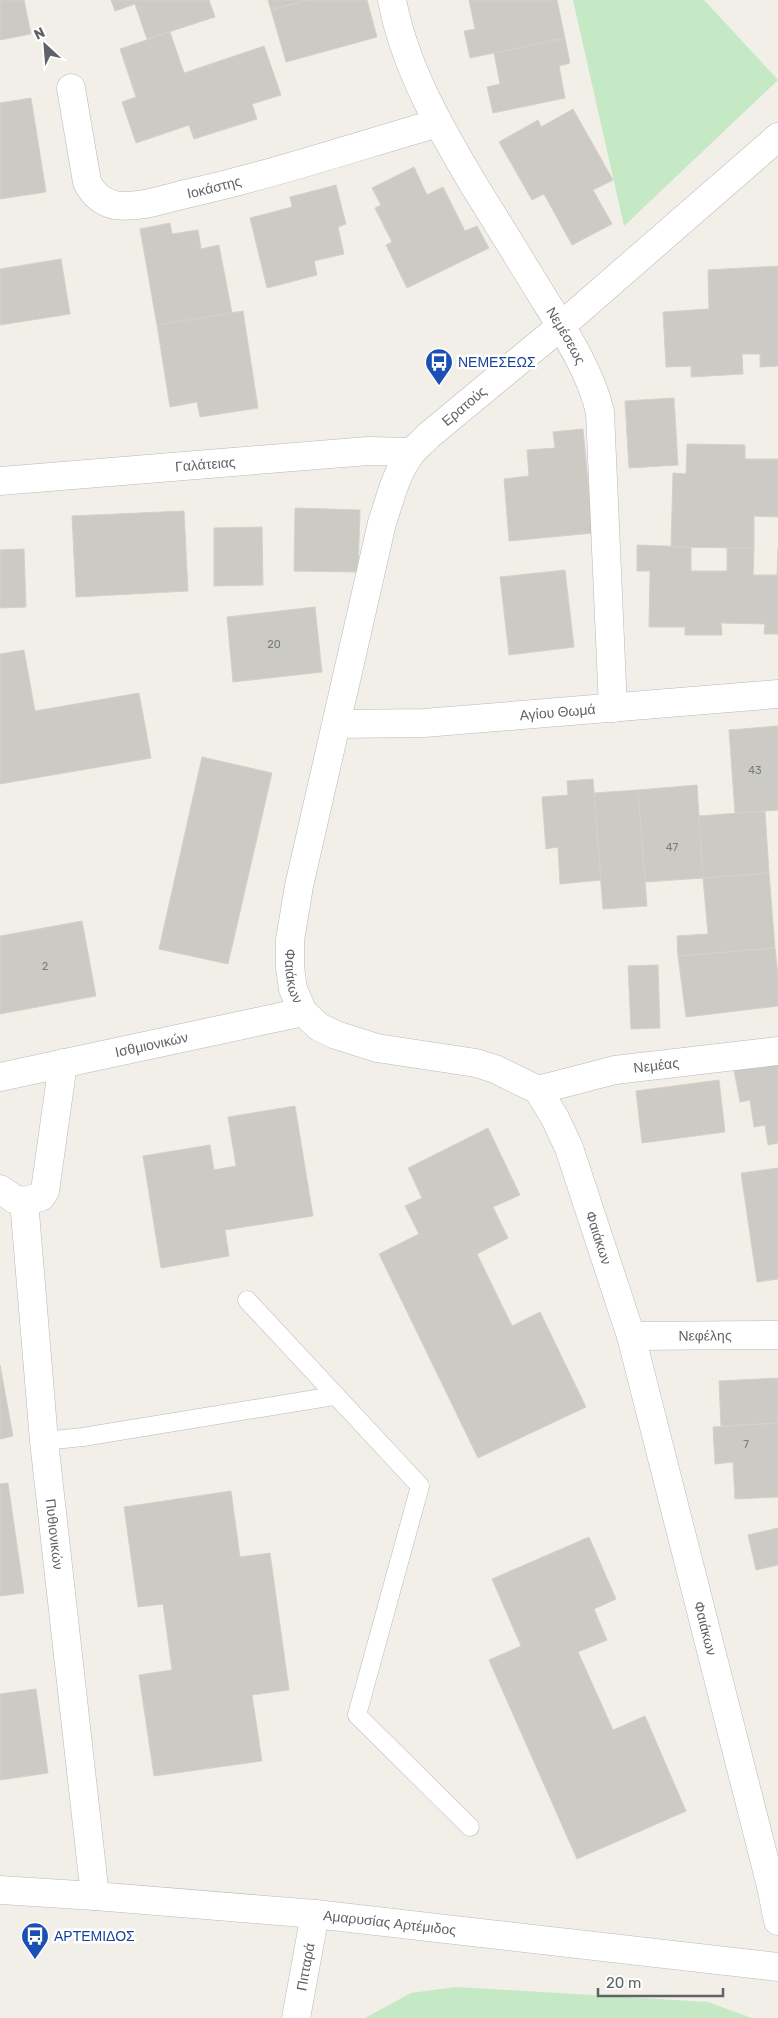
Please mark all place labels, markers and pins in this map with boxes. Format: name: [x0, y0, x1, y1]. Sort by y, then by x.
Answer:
bus stop icon: ΝΕΜΕΣΕΩΣ: [424, 347, 454, 386]
place label: ΝΕΜΕΣΕΩΣ: [458, 354, 536, 371]
bus stop icon: ΑΡΤΕΜΙΔΟΣ: [20, 1921, 50, 1960]
place label: ΑΡΤΕΜΙΔΟΣ: [54, 1928, 135, 1945]

